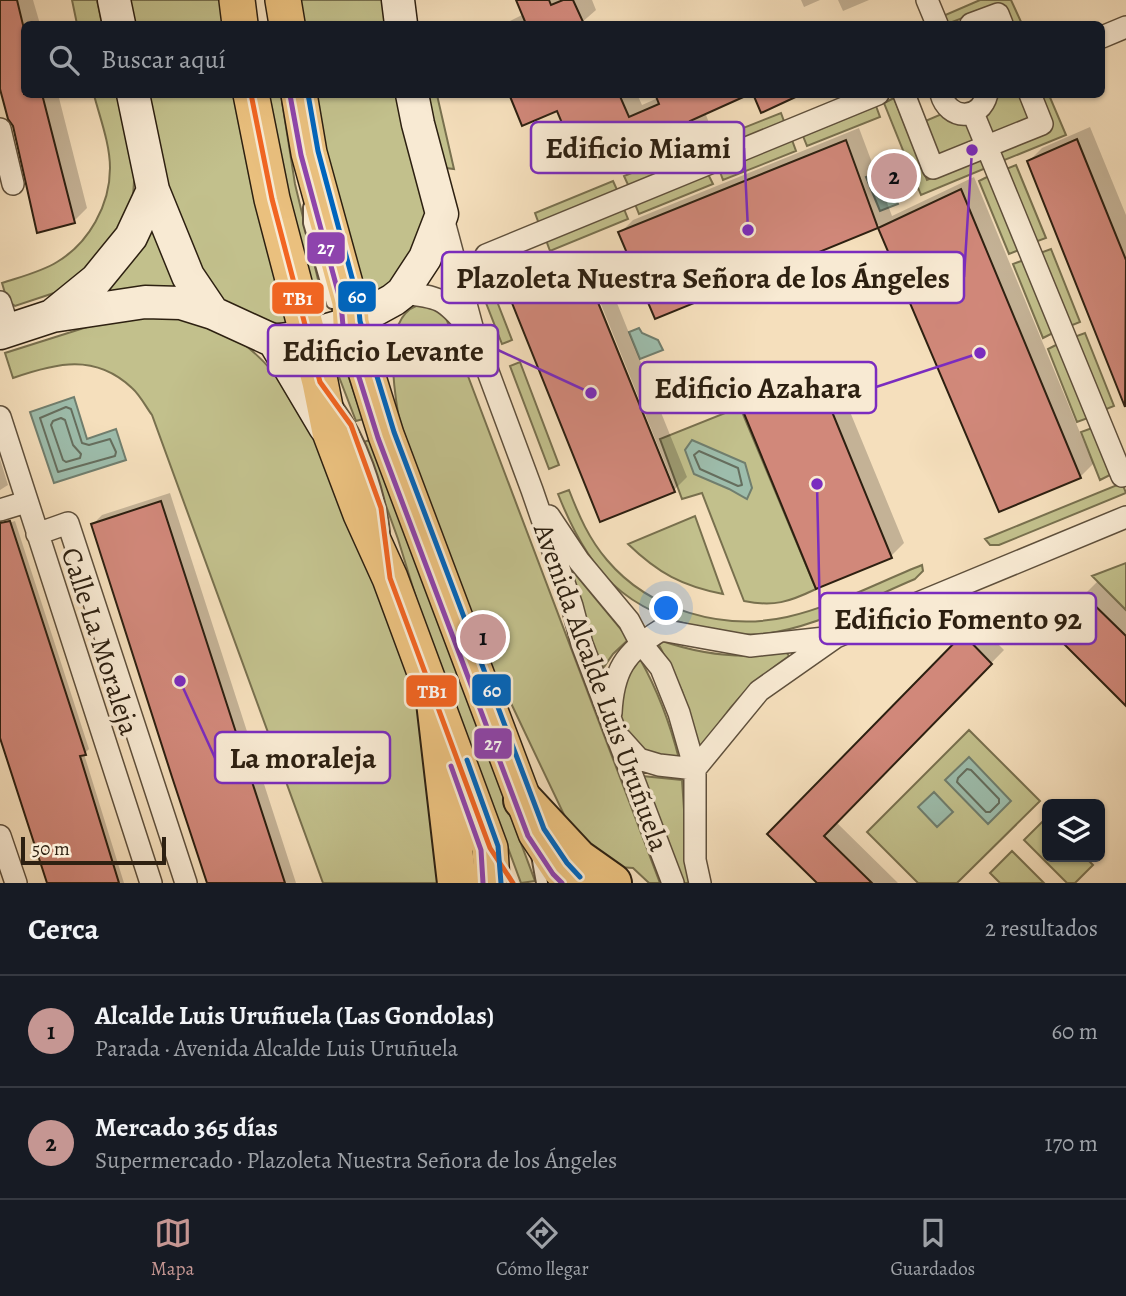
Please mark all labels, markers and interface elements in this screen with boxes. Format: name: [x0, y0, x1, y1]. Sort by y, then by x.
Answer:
search box: [21, 21, 1105, 98]
icon: search: [45, 41, 83, 79]
text: Buscar aquí: [101, 42, 226, 77]
callout: Edificio Miami: [531, 122, 744, 173]
text: Edificio Miami: [545, 128, 731, 168]
pin: 2: [871, 150, 917, 202]
line badge: 27: [306, 231, 346, 265]
text: 27: [317, 235, 336, 261]
callout: Plazoleta Nuestra Señora de los Ángeles: [442, 252, 964, 303]
text: Plazoleta Nuestra Señora de los Ángeles: [456, 258, 950, 298]
line badge: 60: [337, 280, 377, 313]
line badge: TB1: [271, 281, 325, 315]
text: 60: [348, 284, 367, 310]
text: TB1: [283, 286, 313, 312]
callout: Edificio Levante: [268, 325, 498, 376]
text: Edificio Levante: [282, 331, 484, 371]
callout: Edificio Azahara: [640, 362, 876, 413]
text: Edificio Azahara: [654, 368, 862, 408]
street label: Avenida Alcalde Luis Uruñuela: [524, 517, 678, 856]
street label: Calle La Moraleja: [52, 543, 148, 740]
your location: [649, 591, 683, 625]
callout: Edificio Fomento 92: [820, 593, 1096, 644]
text: Edificio Fomento 92: [834, 599, 1083, 639]
pin: 1: [460, 611, 506, 663]
line badge: 60: [471, 673, 512, 707]
line badge: TB1: [405, 674, 458, 708]
text: 60: [483, 678, 502, 704]
text: TB1: [417, 679, 447, 705]
line badge: 27: [473, 727, 513, 760]
text: 27: [484, 731, 503, 757]
callout: La moraleja: [215, 732, 390, 783]
text: La moraleja: [229, 738, 377, 778]
map controls: [1042, 799, 1105, 862]
button: layers: [1042, 799, 1105, 862]
scale bar: [21, 834, 166, 866]
text: 50 m: [32, 836, 70, 862]
text: Cerca: [28, 909, 99, 949]
text: 2 resultados: [985, 913, 1098, 944]
text: Alcalde Luis Uruñuela (Las Gondolas): [95, 998, 494, 1033]
text: 1: [47, 1016, 55, 1047]
text: 60 m: [1051, 1016, 1098, 1047]
text: Parada · Avenida Alcalde Luis Uruñuela: [95, 1033, 458, 1064]
text: Mercado 365 días: [95, 1110, 278, 1145]
text: 2: [45, 1128, 57, 1159]
text: 170 m: [1045, 1128, 1098, 1159]
text: Supermercado · Plazoleta Nuestra Señora de los Ángeles: [95, 1145, 617, 1176]
tab: Mapa: [151, 1214, 194, 1282]
tab: Cómo llegar: [496, 1214, 589, 1282]
tab: Guardados: [890, 1214, 975, 1282]

